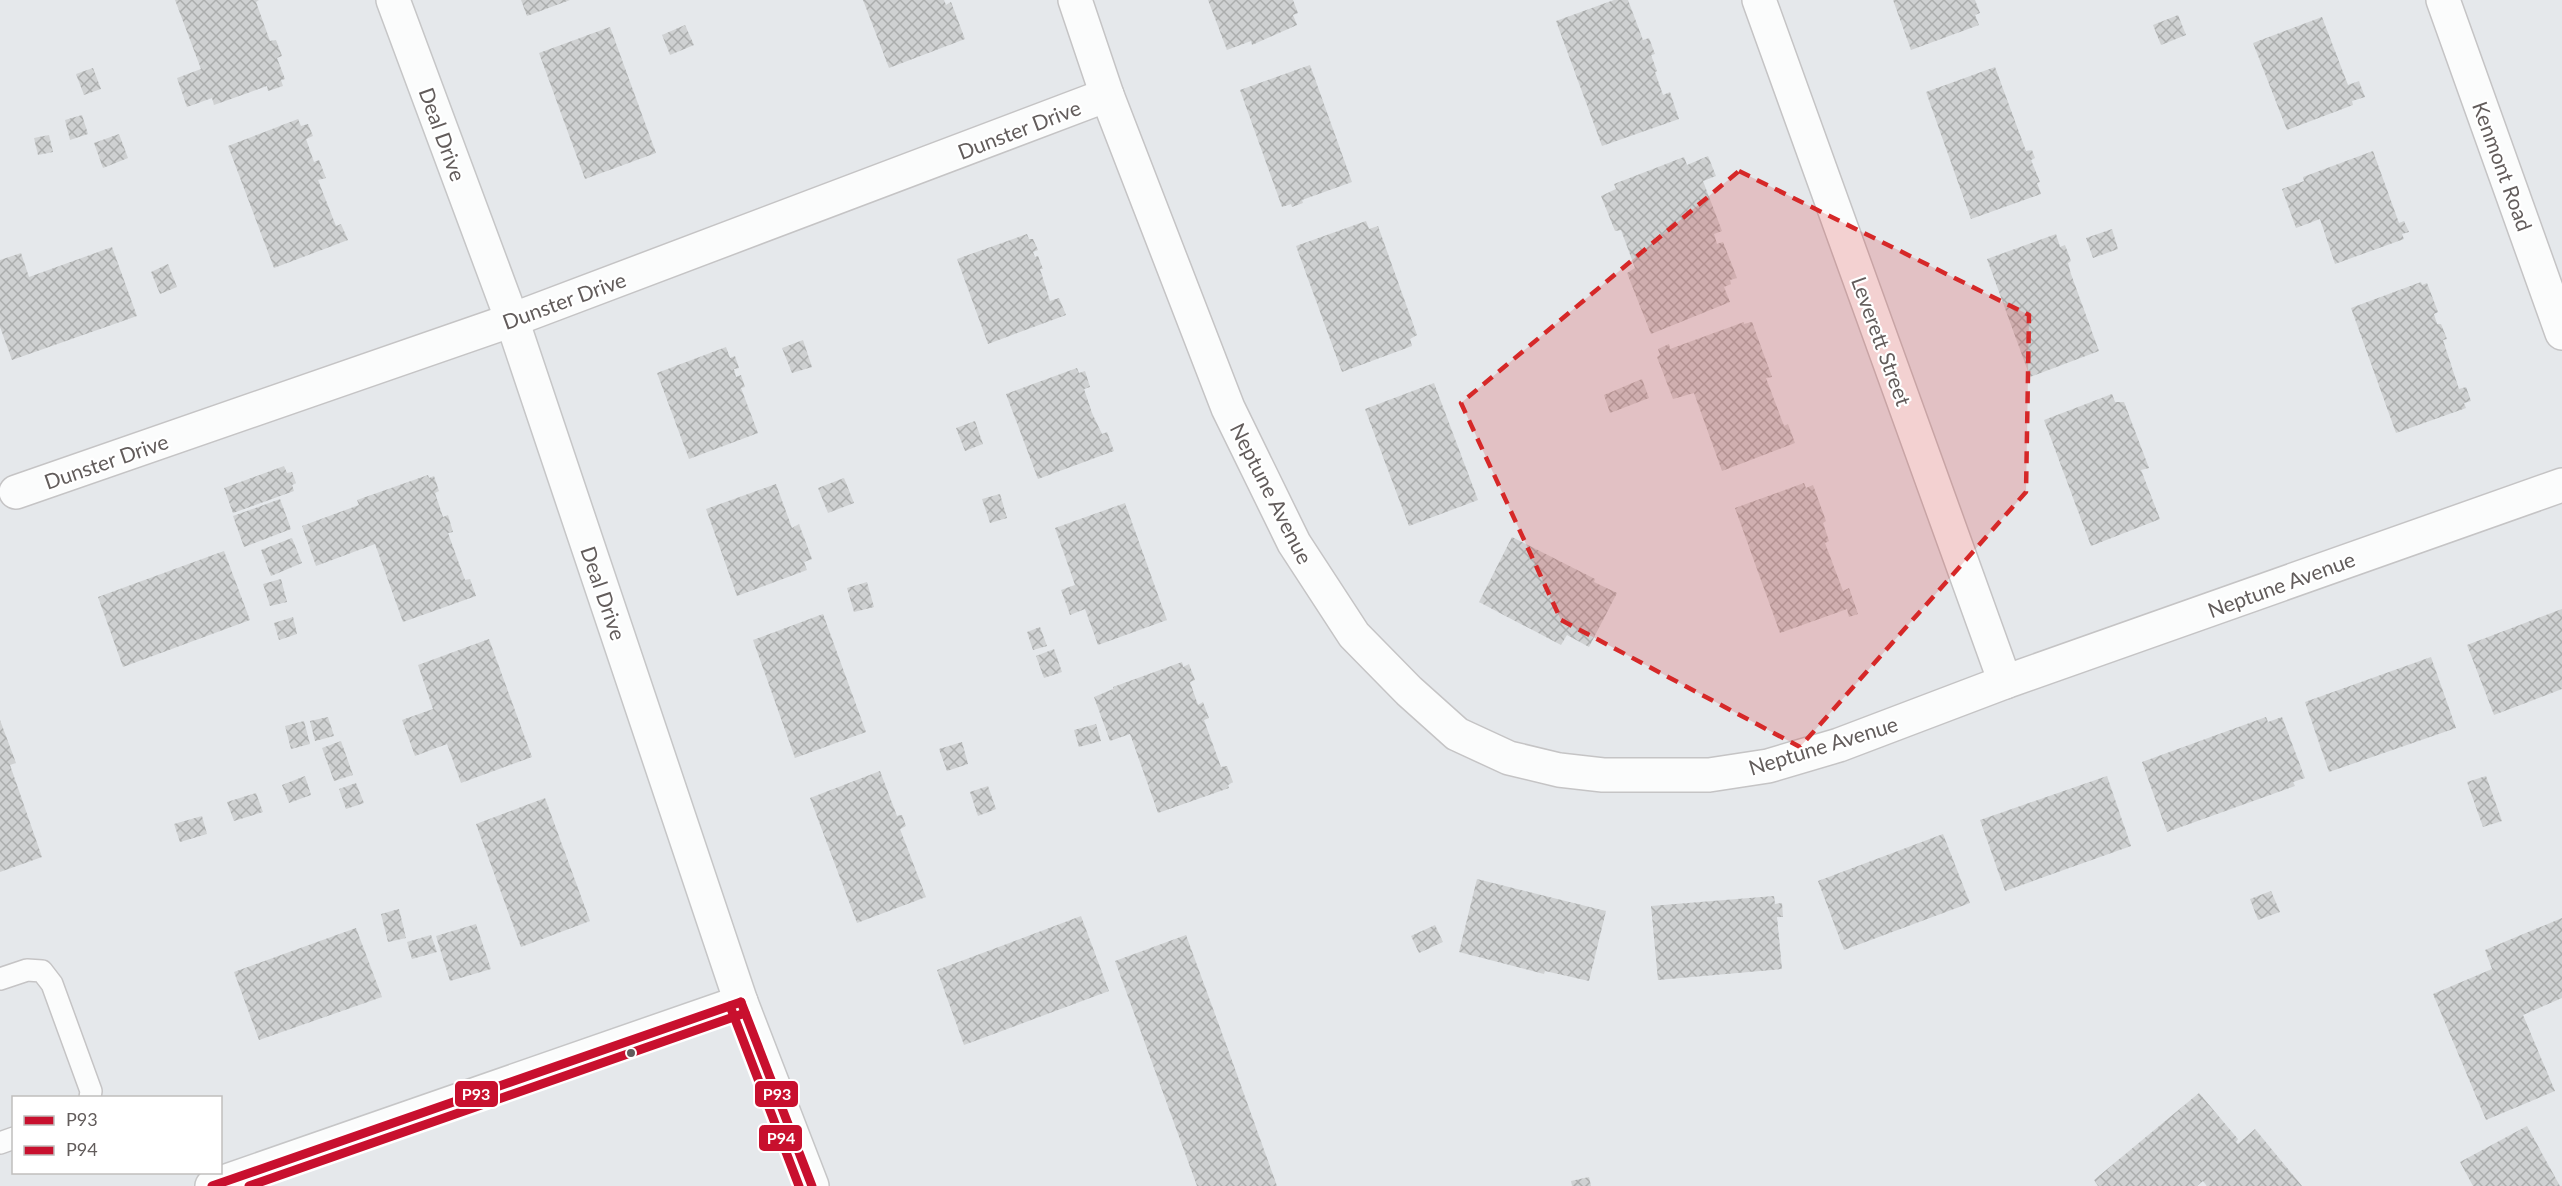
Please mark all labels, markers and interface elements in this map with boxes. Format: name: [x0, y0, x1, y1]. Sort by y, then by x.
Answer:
street label: Deal Drive: [415, 84, 471, 184]
street label: Dunster Drive: [954, 94, 1084, 164]
street label: Kenmont Road: [2468, 98, 2538, 234]
street label: Dunster Drive: [499, 266, 629, 334]
street label: Leverett Street: [1847, 273, 1917, 409]
street label: Neptune Avenue: [1226, 418, 1318, 568]
street label: Dunster Drive: [41, 428, 171, 494]
street label: Deal Drive: [576, 543, 632, 643]
street label: Neptune Avenue: [2204, 546, 2358, 622]
street label: Neptune Avenue: [1745, 710, 1901, 780]
unlabelled marker: [625, 1047, 637, 1059]
line badge: P93: [454, 1080, 499, 1108]
line badge: P93: [754, 1080, 799, 1108]
text: P93: [462, 1084, 490, 1103]
text: P93: [763, 1084, 791, 1103]
legend: [12, 1096, 222, 1174]
text: P93: [66, 1108, 98, 1130]
line badge: P94: [758, 1124, 803, 1152]
text: P94: [767, 1128, 795, 1147]
text: P94: [66, 1138, 98, 1160]

